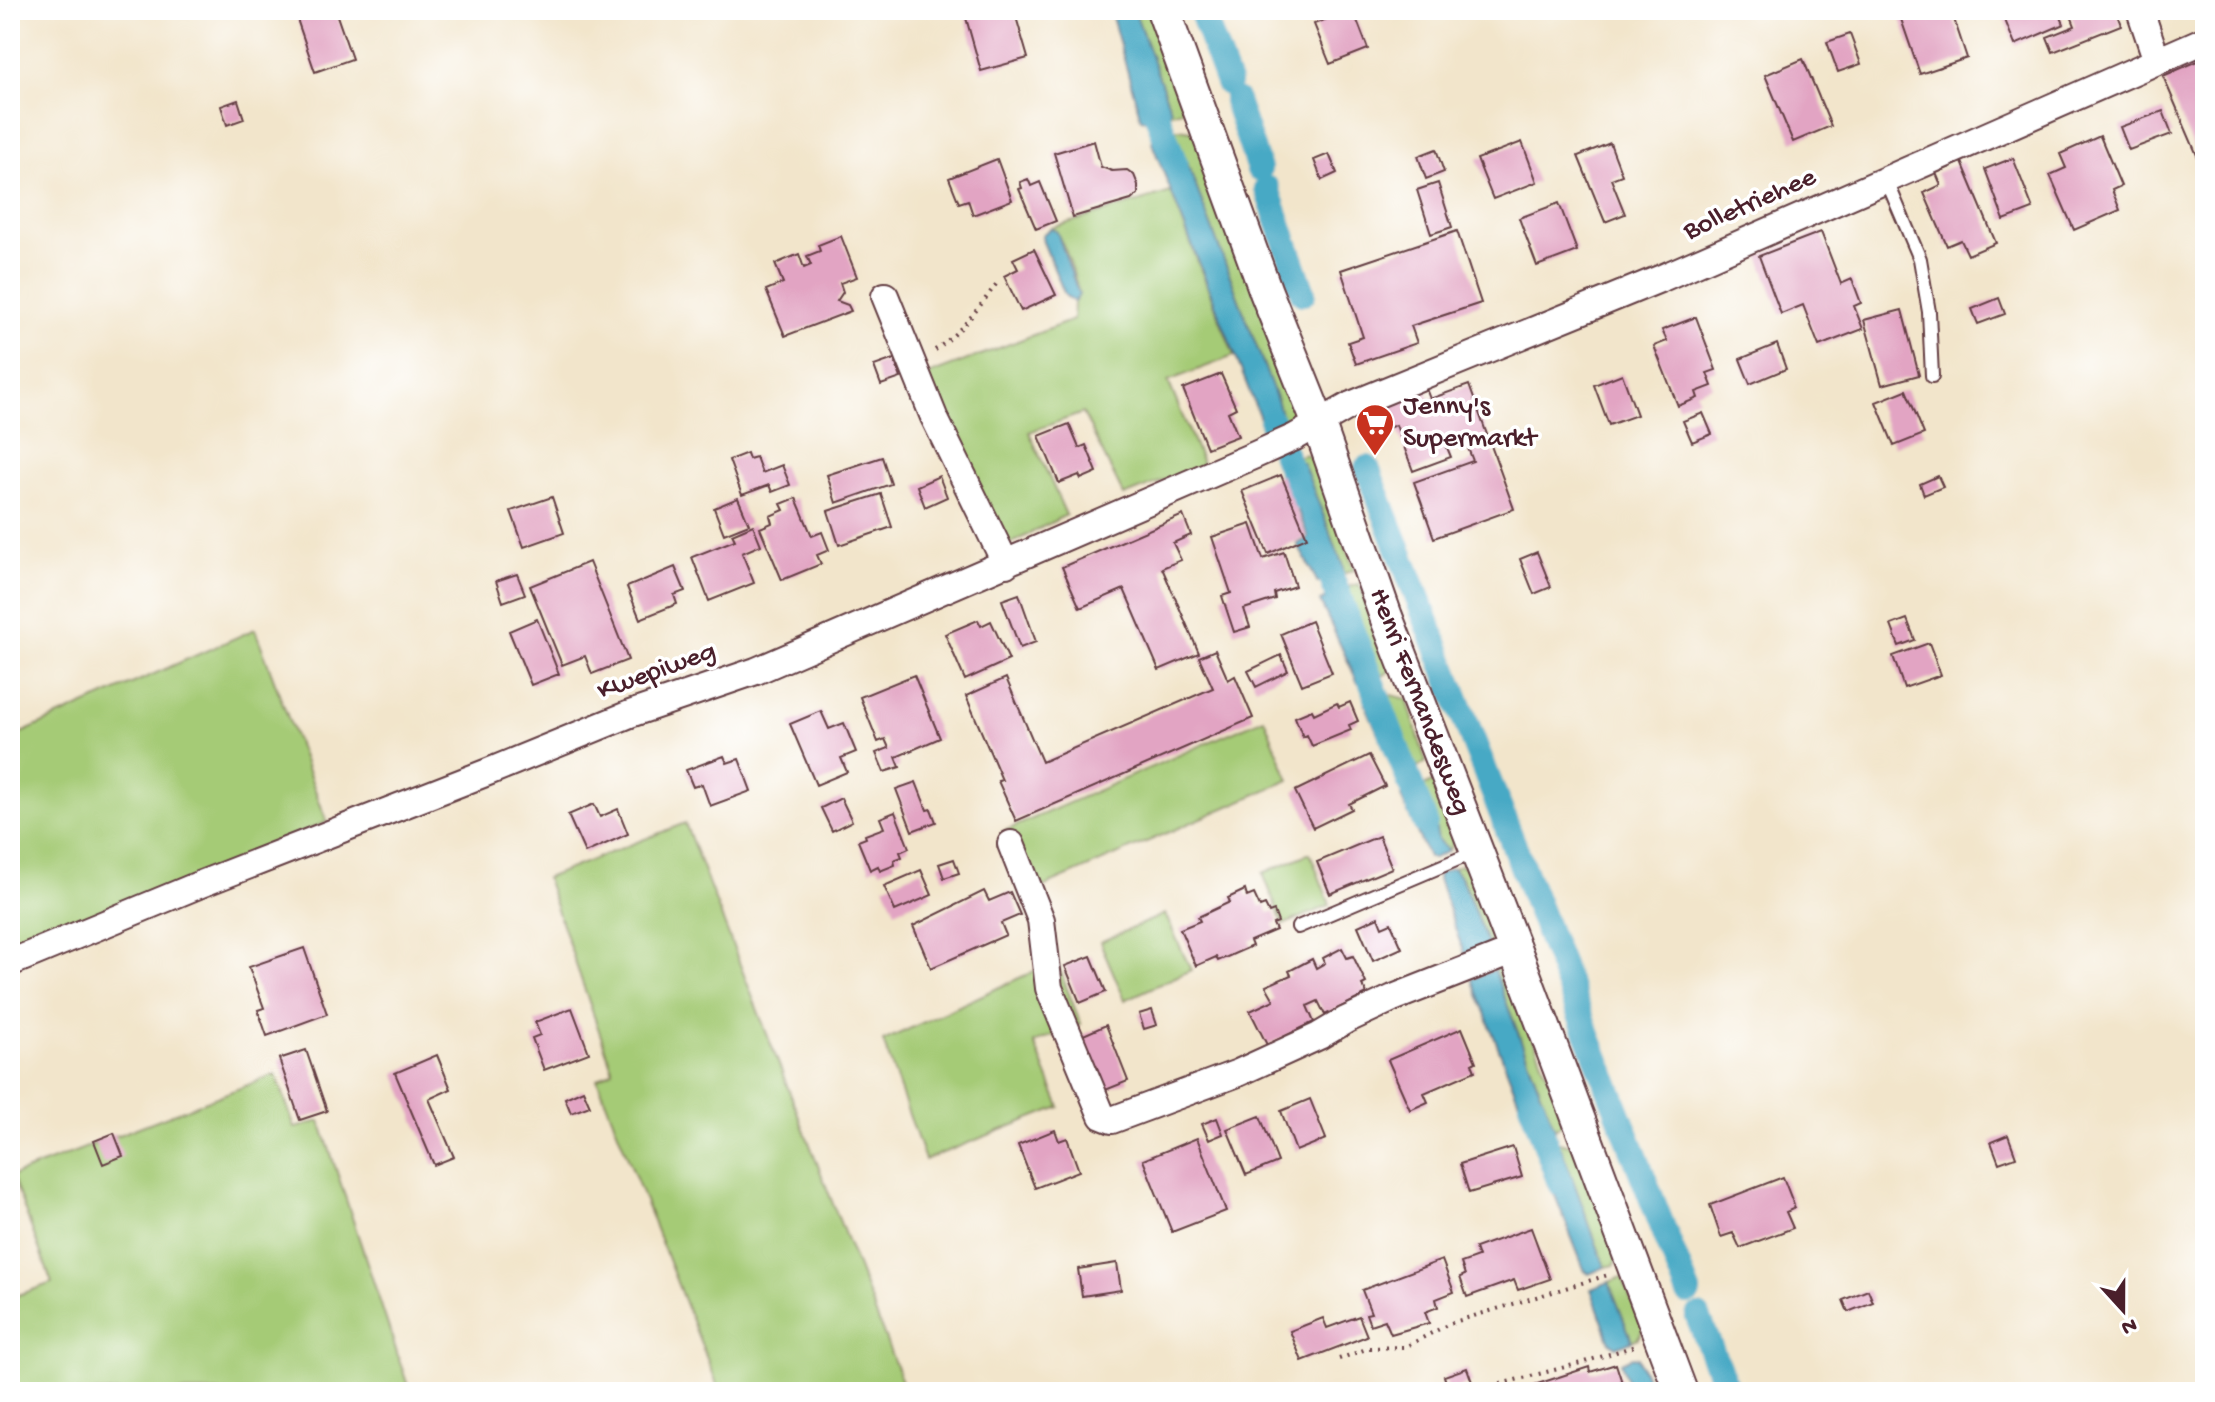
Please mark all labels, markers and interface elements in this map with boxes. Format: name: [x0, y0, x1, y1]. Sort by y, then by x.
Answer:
street label: Bolletriehee: [1678, 161, 1822, 249]
place label: Jenny's Supermarkt: [1403, 391, 1539, 456]
supermarket icon: Jenny's Supermarkt: [1354, 402, 1396, 457]
street label: Henri Fernandesweg: [1361, 584, 1477, 820]
street label: Kwepiweg: [593, 635, 721, 709]
north arrow: [2083, 1270, 2163, 1350]
text: N: [2117, 1310, 2140, 1340]

